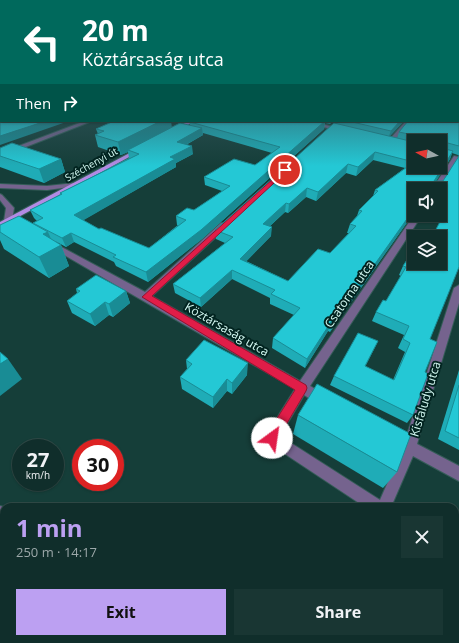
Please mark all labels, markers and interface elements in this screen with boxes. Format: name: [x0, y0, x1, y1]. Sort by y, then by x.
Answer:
text: 20 m: [82, 11, 149, 49]
icon: left: [16, 16, 68, 68]
text: Köztársaság utca: [82, 47, 224, 71]
icon: right: [59, 92, 81, 114]
text: Then: [16, 93, 51, 113]
north arrow: [407, 134, 447, 174]
map controls: [407, 134, 447, 270]
street label: Széchenyi út: [62, 144, 120, 184]
pin: [268, 153, 302, 187]
icon: arrive: [274, 159, 296, 181]
button: sound: [407, 182, 447, 222]
button: layers: [407, 230, 447, 270]
street label: Csatorna utca: [320, 257, 378, 331]
street label: Köztársaság utca: [182, 298, 272, 360]
street label: Kisfaludy utca: [406, 359, 444, 439]
position arrow: [251, 417, 293, 459]
speed limit sign: 30: [72, 439, 124, 491]
text: 27: [27, 446, 49, 473]
text: km/h: [26, 468, 50, 482]
text: 1 min: [16, 511, 83, 544]
button: close: [401, 516, 443, 558]
text: 250 m · 14:17: [16, 543, 97, 561]
button: Exit: [16, 589, 226, 635]
button: Share: [234, 589, 443, 635]

